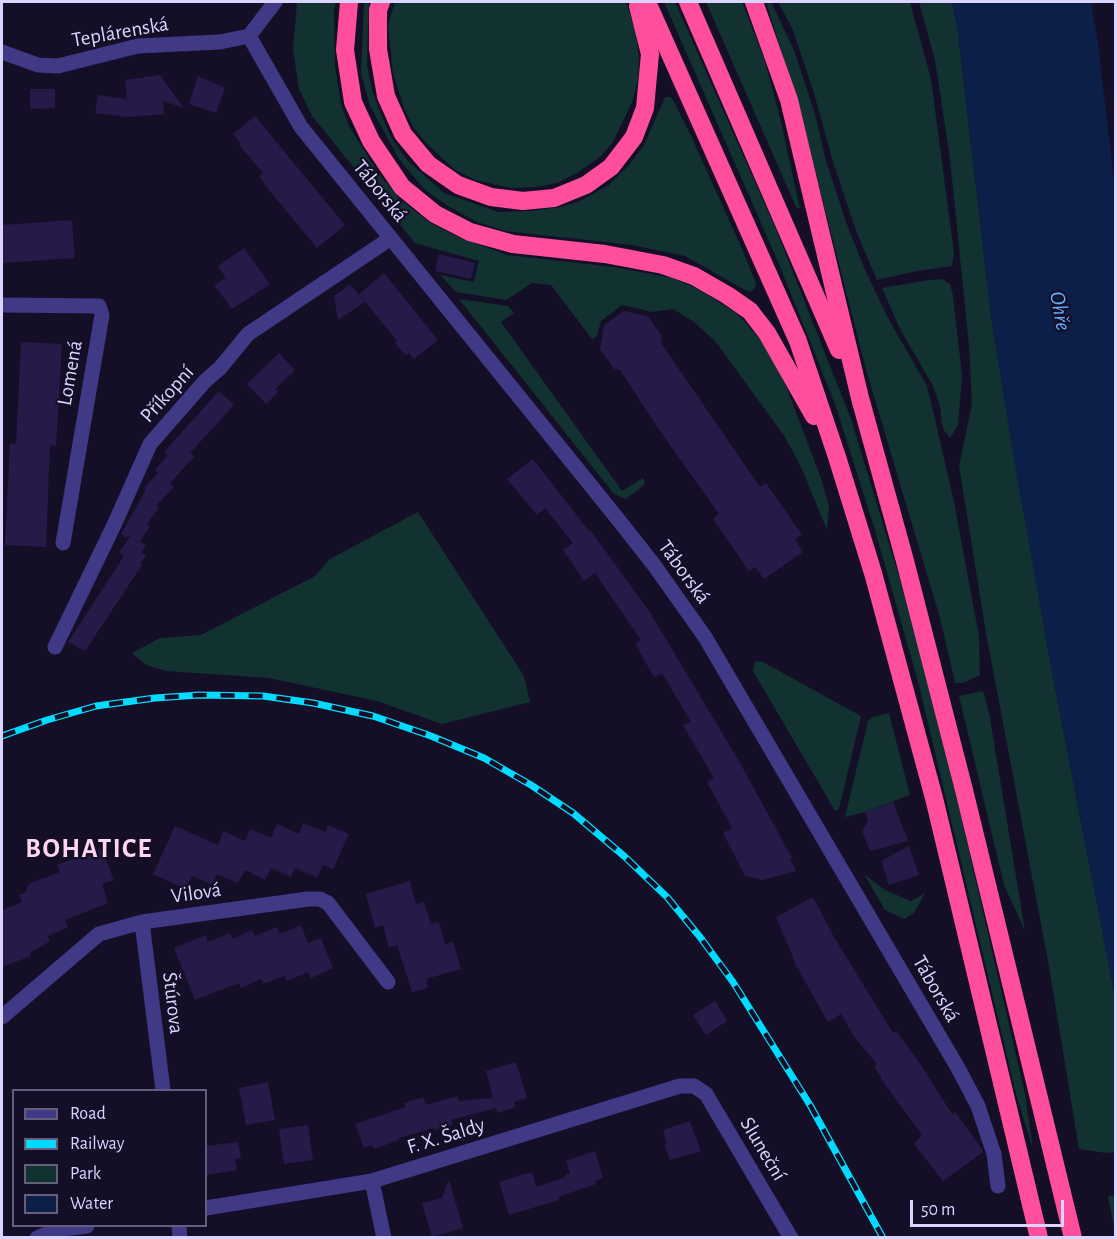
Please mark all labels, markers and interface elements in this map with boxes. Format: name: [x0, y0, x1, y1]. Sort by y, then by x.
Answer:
street label: Teplárenská: [70, 11, 170, 53]
street label: Táborská: [347, 155, 413, 227]
water label: Ohře: [1044, 289, 1076, 333]
street label: Lomená: [52, 339, 88, 407]
street label: Příkopní: [135, 360, 199, 428]
street label: Táborská: [652, 535, 716, 609]
district label: BOHATICE: [25, 833, 153, 865]
street label: Vilová: [169, 877, 223, 909]
street label: Táborská: [907, 951, 965, 1027]
street label: Štúrova: [157, 971, 189, 1035]
legend: [12, 1089, 207, 1227]
text: Road: [70, 1105, 106, 1123]
street label: F. X. Šaldy: [404, 1112, 488, 1160]
street label: Sluneční: [734, 1113, 792, 1185]
text: Railway: [70, 1135, 124, 1153]
text: Park: [70, 1165, 101, 1183]
scale bar: [913, 1188, 1068, 1226]
text: Water: [70, 1195, 113, 1213]
text: 50 m: [921, 1201, 955, 1219]

